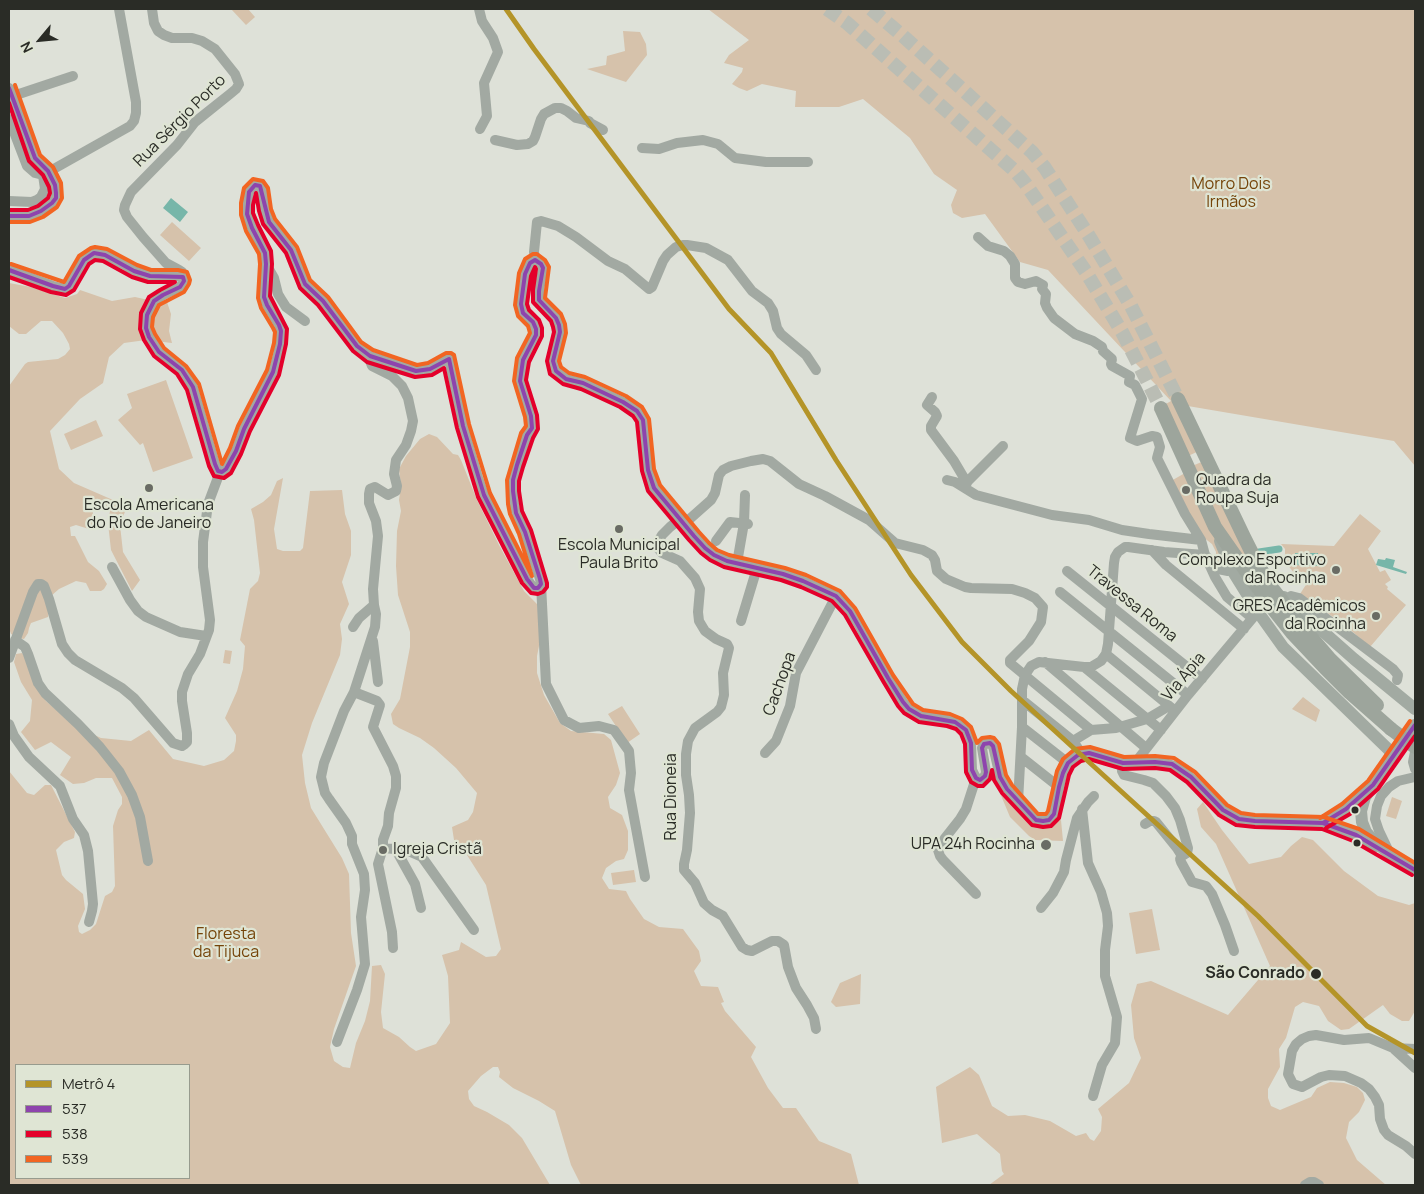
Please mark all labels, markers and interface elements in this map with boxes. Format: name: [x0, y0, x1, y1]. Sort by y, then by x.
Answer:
north arrow: [15, 15, 65, 65]
text: N: [16, 38, 37, 56]
street label: Rua Sérgio Porto: [130, 71, 230, 171]
park label: Morro Dois Irmãos: [1191, 175, 1271, 213]
place label: Quadra da Roupa Suja: [1196, 471, 1279, 509]
marker: Escola Americana do Rio de Janeiro: [143, 482, 155, 494]
marker: Quadra da Roupa Suja: [1180, 484, 1192, 496]
place label: Escola Americana do Rio de Janeiro: [84, 496, 214, 534]
marker: Escola Municipal Paula Brito: [613, 523, 625, 535]
place label: Escola Municipal Paula Brito: [558, 536, 680, 574]
place label: Complexo Esportivo da Rocinha: [1179, 551, 1326, 589]
street label: Travessa Roma: [1083, 562, 1181, 646]
marker: Complexo Esportivo da Rocinha: [1330, 564, 1342, 576]
place label: GRES Acadêmicos da Rocinha: [1233, 597, 1366, 635]
marker: GRES Acadêmicos da Rocinha: [1370, 610, 1382, 622]
street label: Cachopa: [760, 649, 800, 719]
street label: Via Ápia: [1158, 649, 1210, 705]
street label: Rua Dioneia: [662, 753, 682, 841]
unlabelled marker: [1350, 805, 1360, 815]
place label: UPA 24h Rocinha: [911, 835, 1035, 855]
marker: UPA 24h Rocinha: [1039, 838, 1053, 852]
unlabelled marker: [1352, 838, 1362, 848]
place label: Igreja Cristã: [393, 840, 482, 860]
marker: Igreja Cristã: [377, 844, 389, 856]
park label: Floresta da Tijuca: [193, 925, 259, 963]
place label: São Conrado: [1205, 964, 1305, 984]
marker: São Conrado: [1309, 967, 1323, 981]
legend: [15, 1064, 190, 1179]
text: Metrô 4: [62, 1073, 115, 1094]
text: 537: [62, 1098, 87, 1119]
text: 538: [62, 1123, 88, 1144]
text: 539: [62, 1148, 88, 1169]

